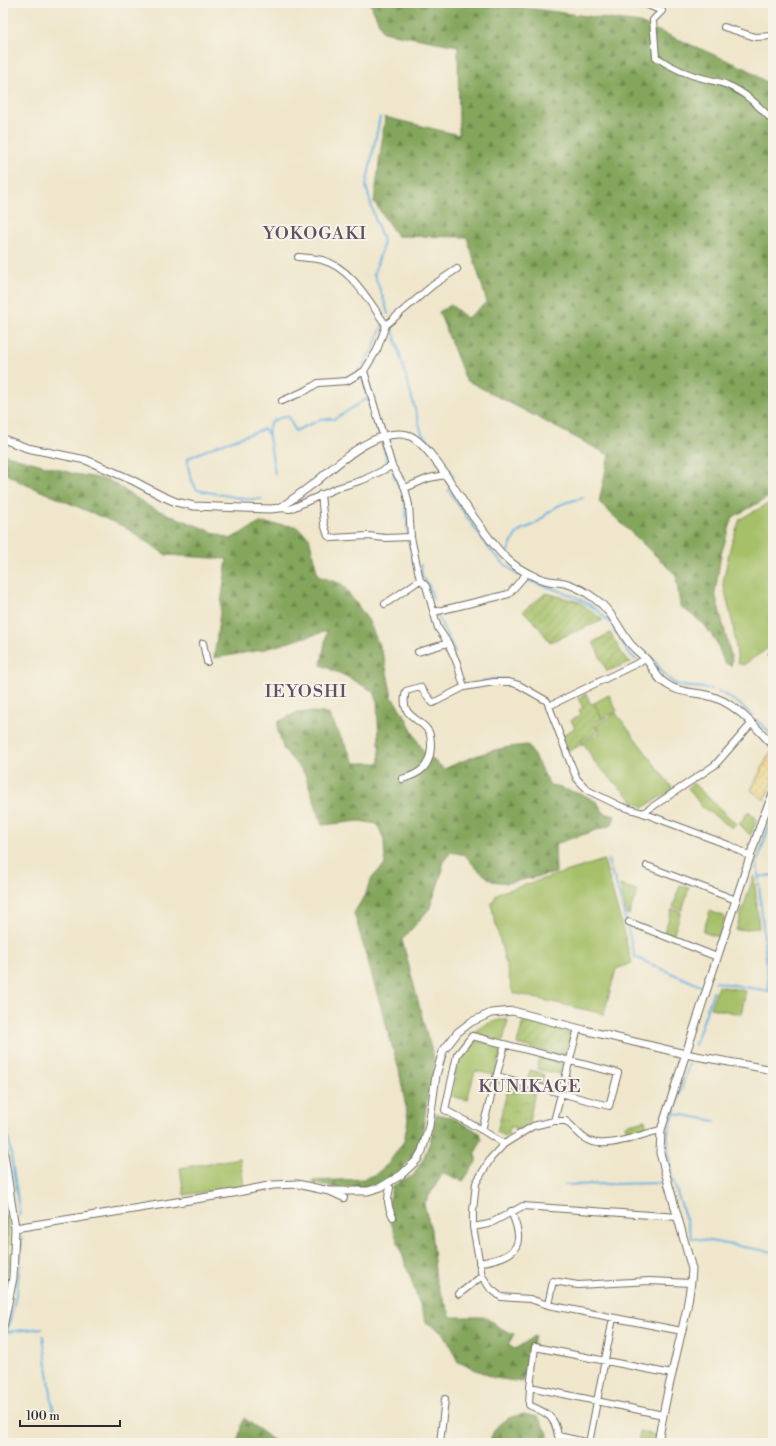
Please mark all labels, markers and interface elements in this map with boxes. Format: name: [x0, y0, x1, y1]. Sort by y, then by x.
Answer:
district label: YOKOGAKI: [262, 222, 367, 245]
district label: IEYOSHI: [265, 680, 347, 703]
district label: KUNIKAGE: [478, 1075, 582, 1098]
scale bar: [20, 1402, 120, 1428]
text: 100 m: [26, 1409, 60, 1424]

